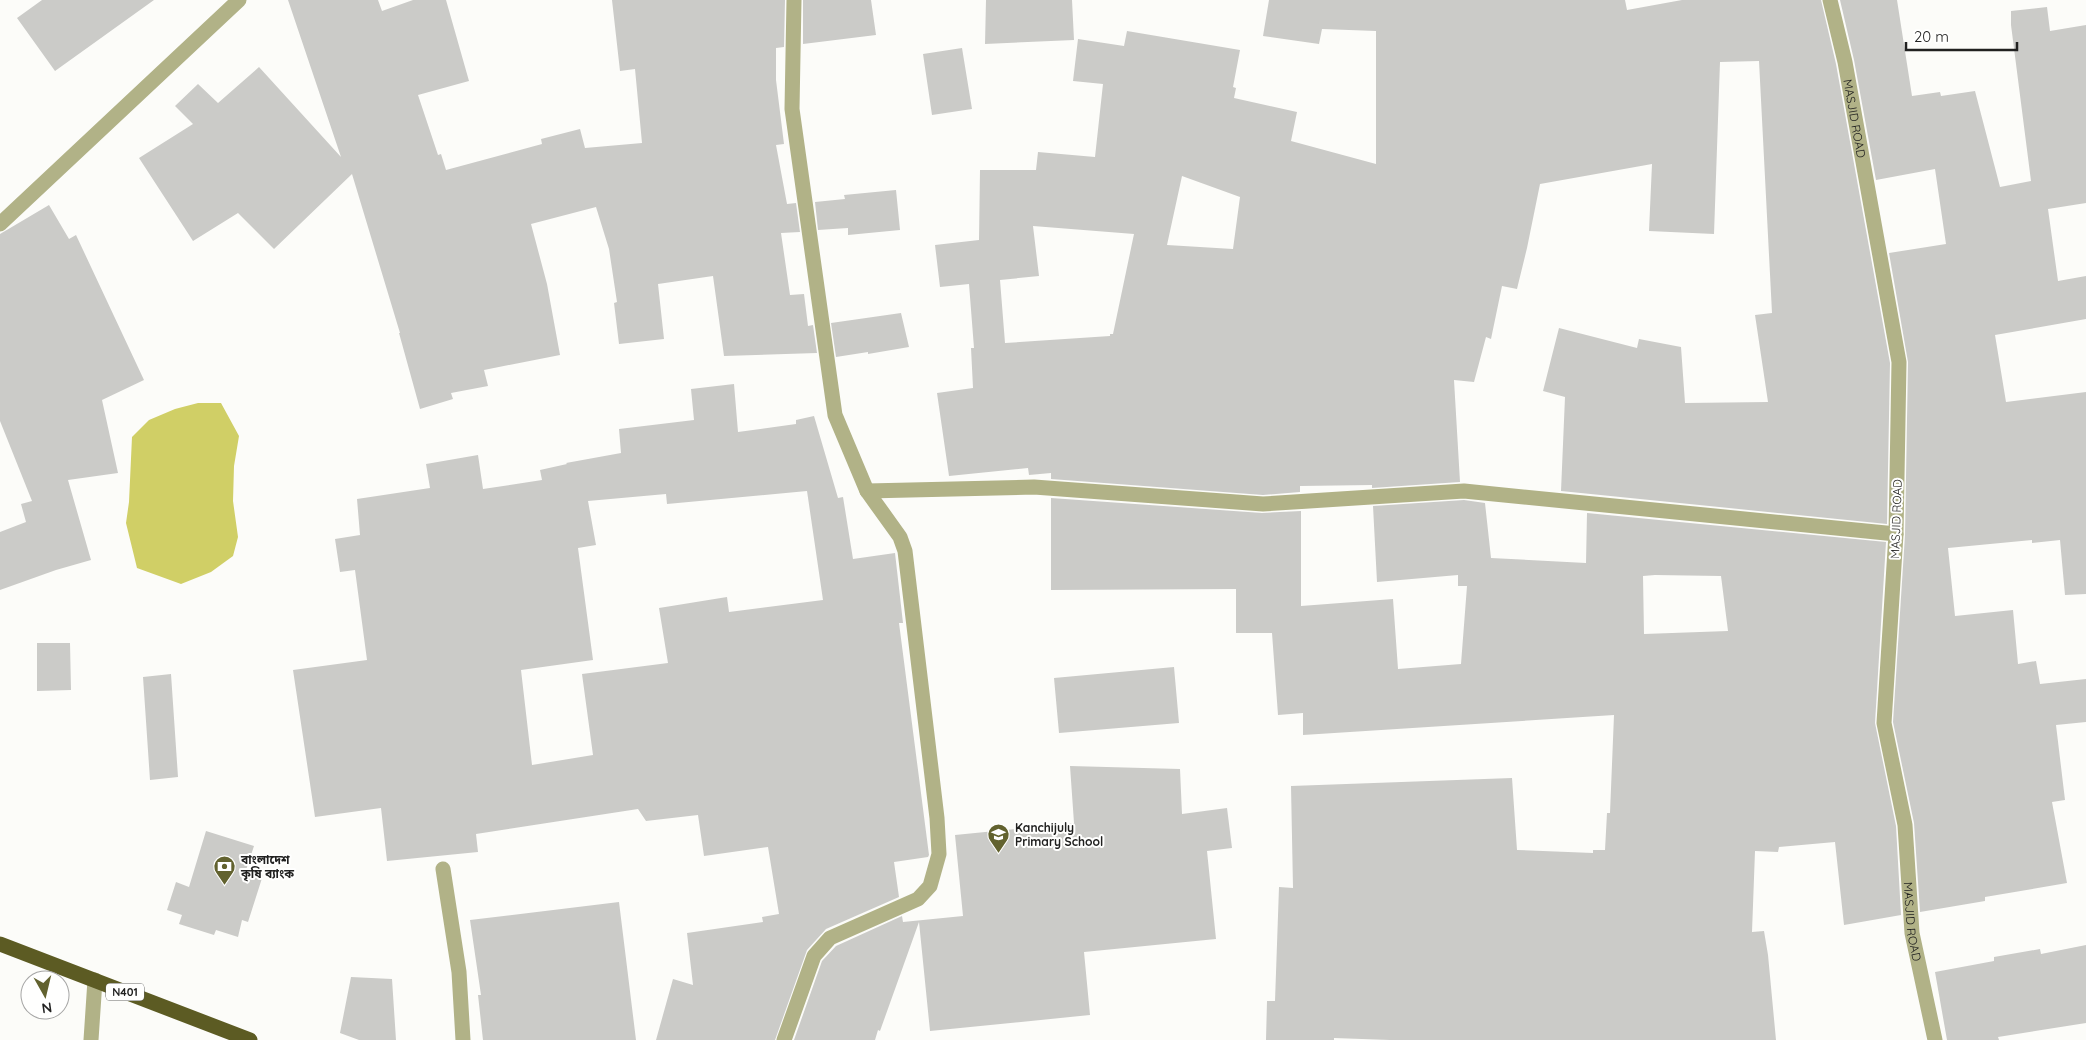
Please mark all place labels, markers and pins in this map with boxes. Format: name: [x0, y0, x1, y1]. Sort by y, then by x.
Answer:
place label: Kanchijuly Primary School: [1015, 820, 1103, 849]
school or university icon: Kanchijuly Primary School: [987, 822, 1011, 853]
place label: বাংলাদেশ কৃষি ব্যাংক: [240, 852, 294, 882]
bank icon: বাংলাদেশ কৃষি ব্যাংক: [213, 854, 237, 885]

